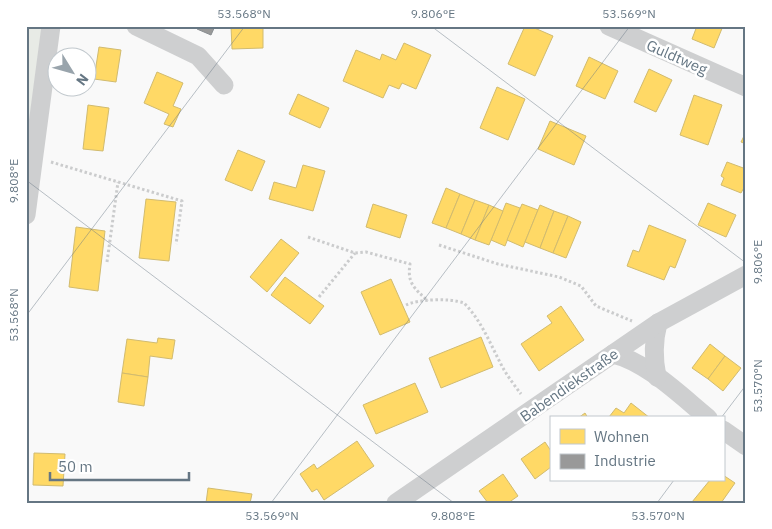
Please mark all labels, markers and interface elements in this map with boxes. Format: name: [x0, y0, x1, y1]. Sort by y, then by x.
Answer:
text: 53.568°N: [217, 6, 271, 21]
text: 9.806°E: [411, 6, 455, 21]
text: 53.569°N: [602, 6, 656, 21]
street label: Guldtweg: [644, 35, 710, 79]
north arrow: [48, 48, 98, 98]
text: N: [72, 70, 93, 89]
text: 9.808°E: [6, 159, 21, 203]
text: 9.806°E: [750, 240, 765, 284]
text: 53.568°N: [6, 288, 21, 342]
street label: Babendiekstraße: [516, 344, 622, 426]
text: 53.570°N: [750, 359, 765, 413]
legend: [550, 416, 724, 482]
text: Wohnen: [594, 427, 649, 446]
scale bar: [50, 449, 189, 481]
text: Industrie: [594, 451, 656, 470]
text: 50 m: [58, 457, 93, 476]
text: 53.569°N: [245, 508, 299, 523]
text: 9.808°E: [431, 508, 475, 523]
text: 53.570°N: [631, 508, 685, 523]

